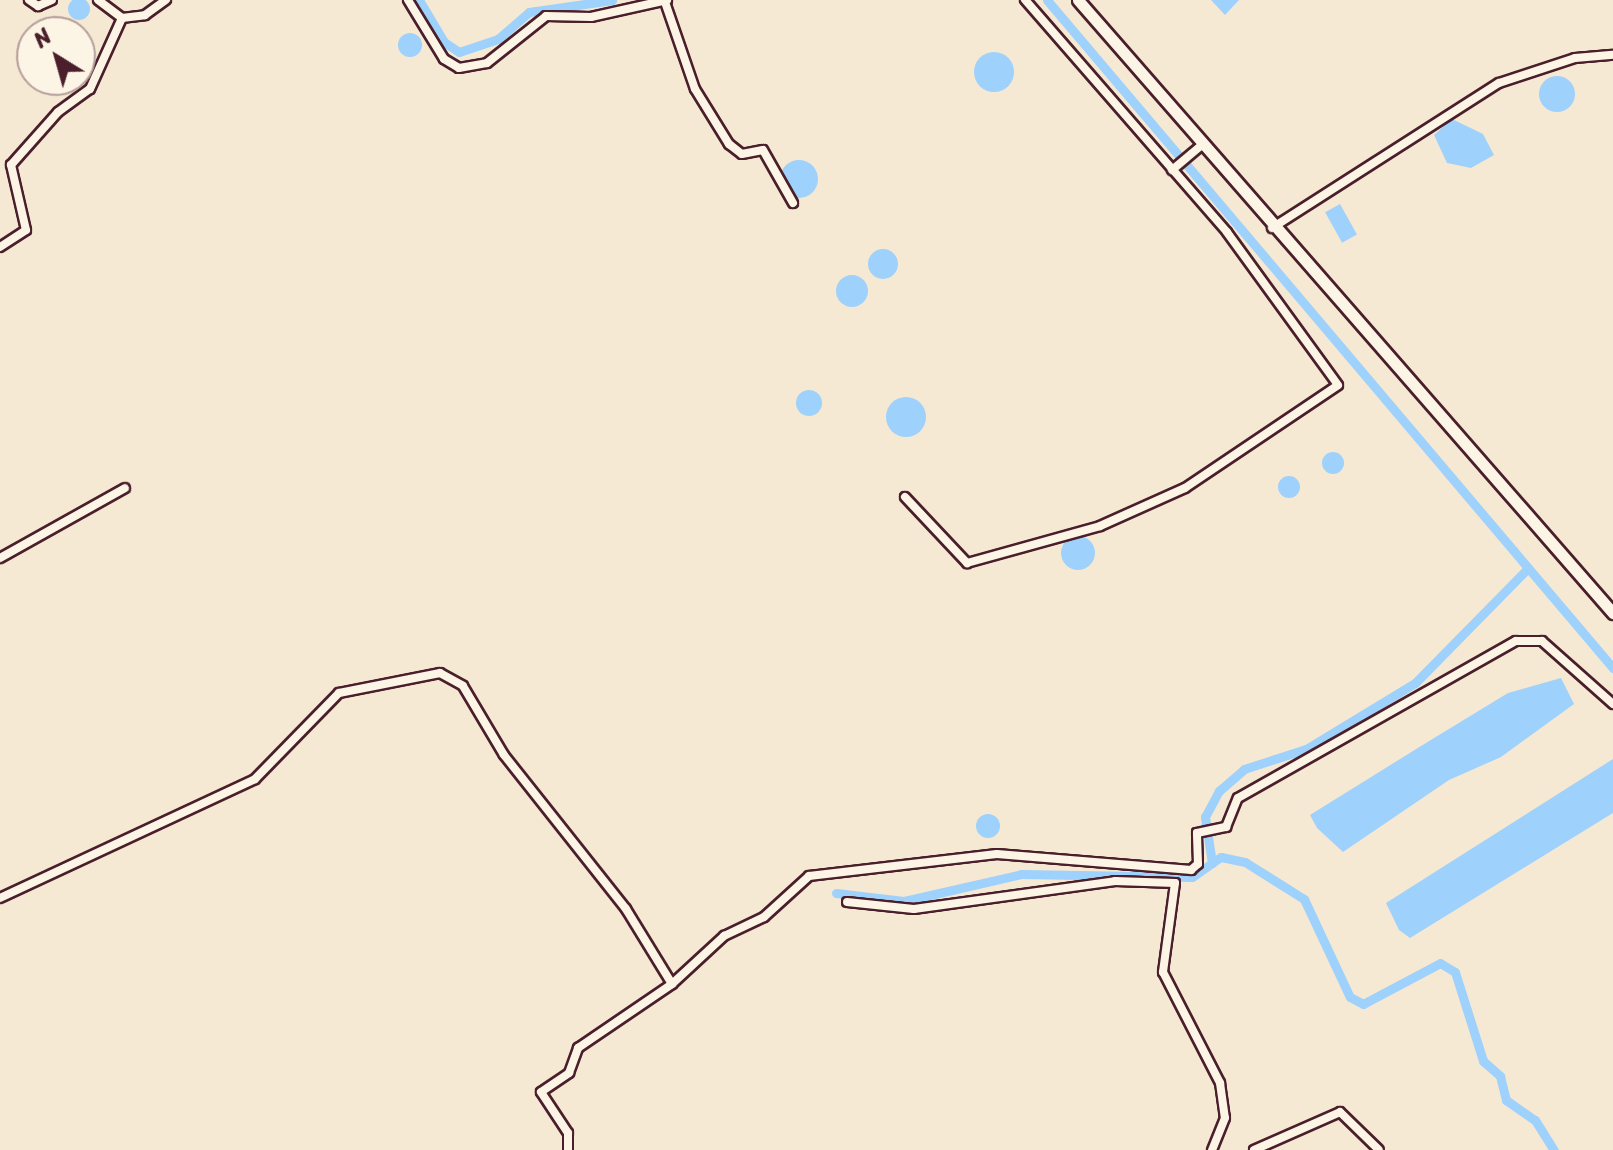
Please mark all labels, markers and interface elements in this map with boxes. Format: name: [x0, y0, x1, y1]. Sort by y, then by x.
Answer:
north arrow: [16, 16, 96, 96]
text: N: [25, 18, 60, 58]

